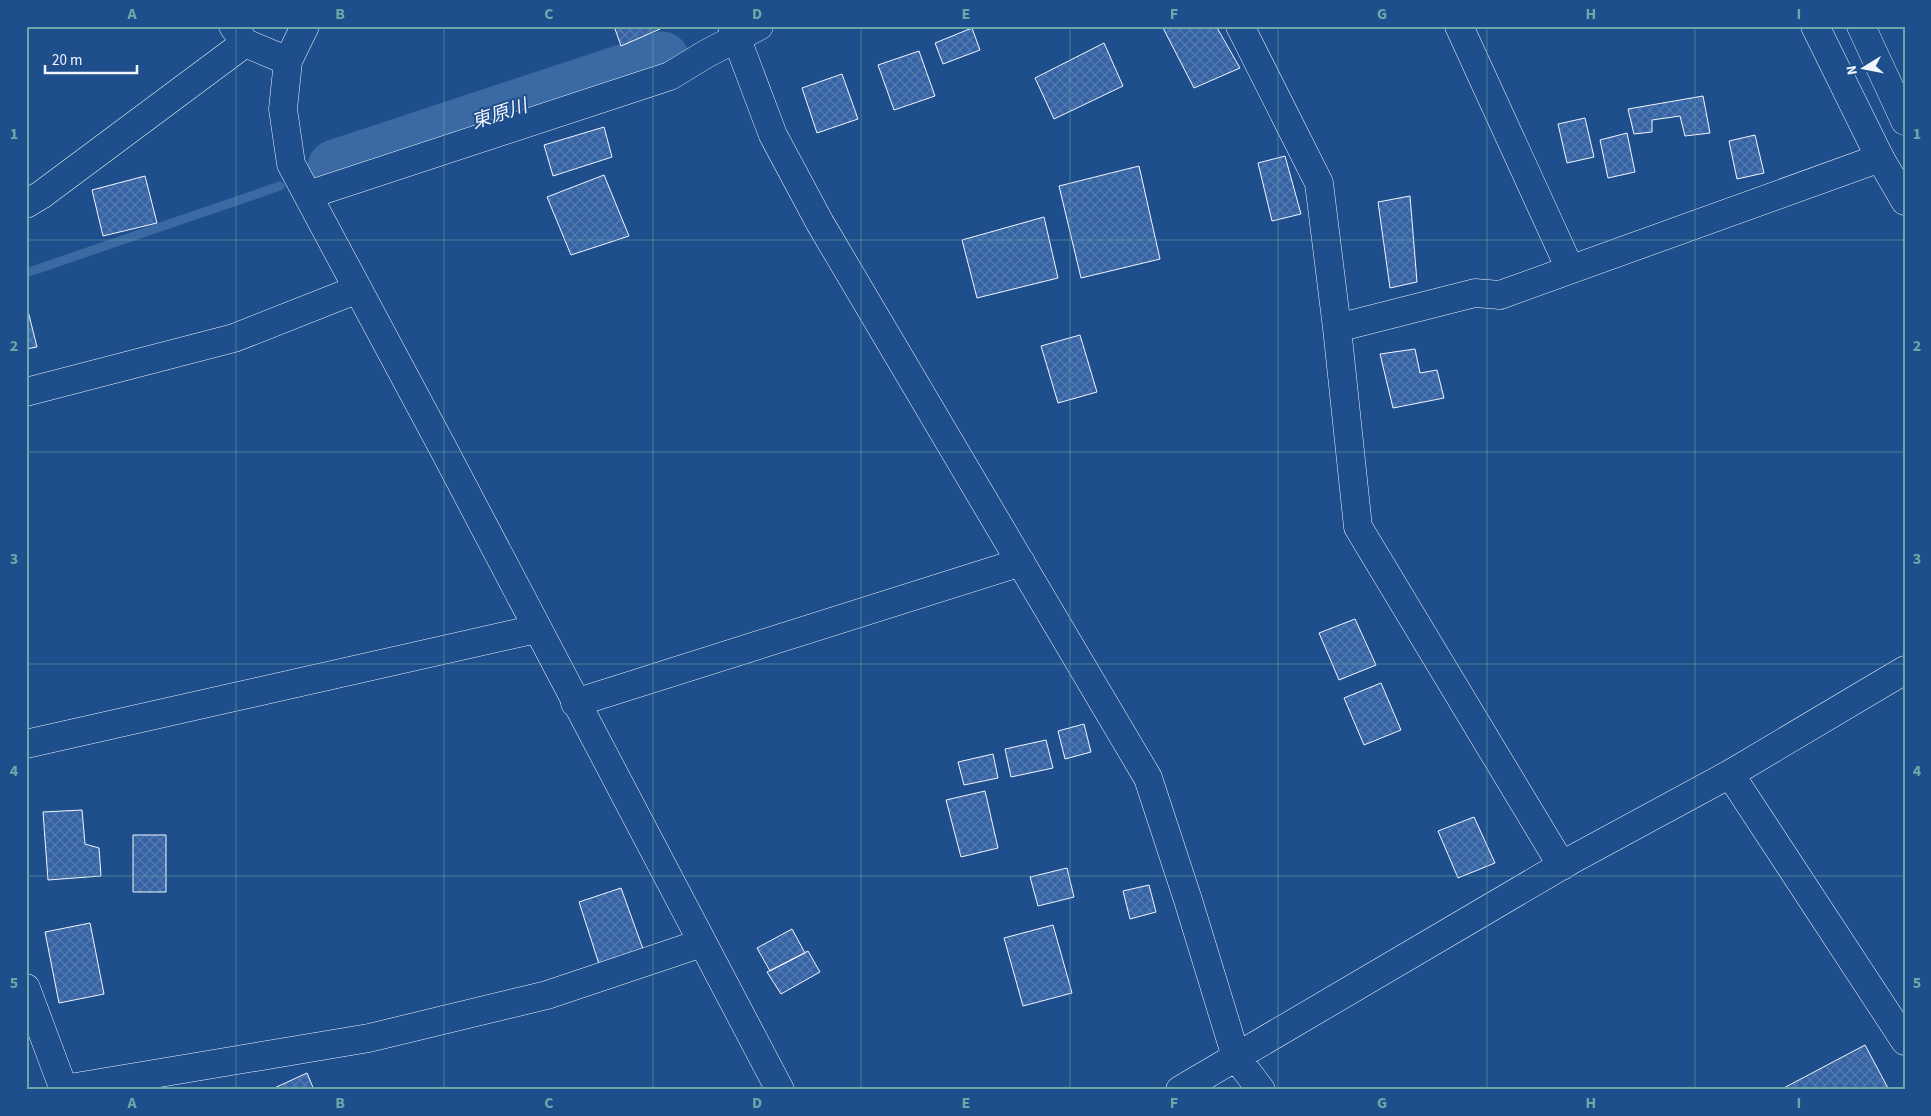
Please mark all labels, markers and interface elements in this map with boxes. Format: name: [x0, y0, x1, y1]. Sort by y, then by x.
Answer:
text: A: [126, 3, 137, 25]
text: B: [335, 3, 345, 25]
text: C: [544, 3, 554, 25]
text: D: [752, 3, 762, 25]
text: E: [962, 3, 970, 25]
text: F: [1170, 3, 1178, 25]
text: G: [1377, 3, 1387, 25]
text: H: [1586, 3, 1596, 25]
text: I: [1797, 3, 1801, 25]
scale bar: [45, 42, 138, 74]
north arrow: [1838, 42, 1888, 92]
text: 20 m: [52, 50, 82, 71]
text: N: [1842, 64, 1863, 76]
water label: 東原川: [468, 92, 533, 136]
text: 1: [10, 123, 18, 145]
text: 1: [1913, 123, 1921, 145]
text: 2: [10, 335, 18, 357]
text: 2: [1913, 335, 1921, 357]
text: 3: [10, 548, 18, 570]
text: 3: [1913, 548, 1921, 570]
text: 4: [10, 760, 19, 782]
text: 4: [1913, 760, 1922, 782]
text: 5: [10, 972, 18, 994]
text: 5: [1913, 972, 1921, 994]
text: A: [126, 1092, 137, 1114]
text: B: [335, 1092, 345, 1114]
text: C: [544, 1092, 554, 1114]
text: D: [752, 1092, 762, 1114]
text: E: [962, 1092, 970, 1114]
text: F: [1170, 1092, 1178, 1114]
text: G: [1377, 1092, 1387, 1114]
text: H: [1586, 1092, 1596, 1114]
text: I: [1797, 1092, 1801, 1114]

